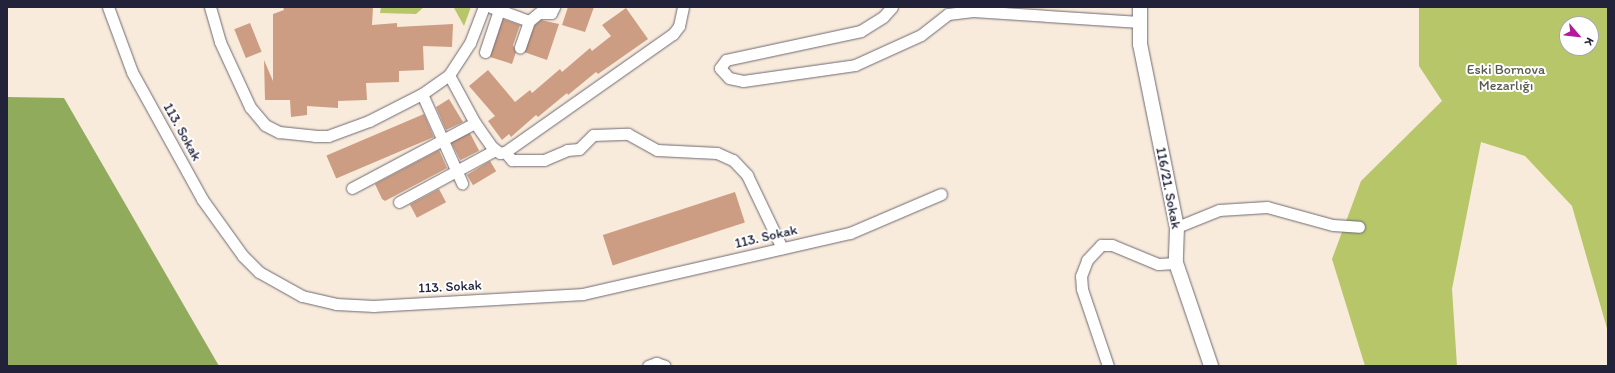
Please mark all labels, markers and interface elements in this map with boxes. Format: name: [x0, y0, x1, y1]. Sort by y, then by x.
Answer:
north arrow: [1559, 16, 1599, 56]
text: K: [1582, 35, 1597, 48]
park label: Eski Bornova Mezarlığı: [1467, 62, 1545, 94]
street label: 113. Sokak: [159, 100, 205, 164]
street label: 116/21. Sokak: [1152, 146, 1184, 230]
street label: 113. Sokak: [733, 222, 799, 252]
street label: 113. Sokak: [418, 277, 482, 297]

